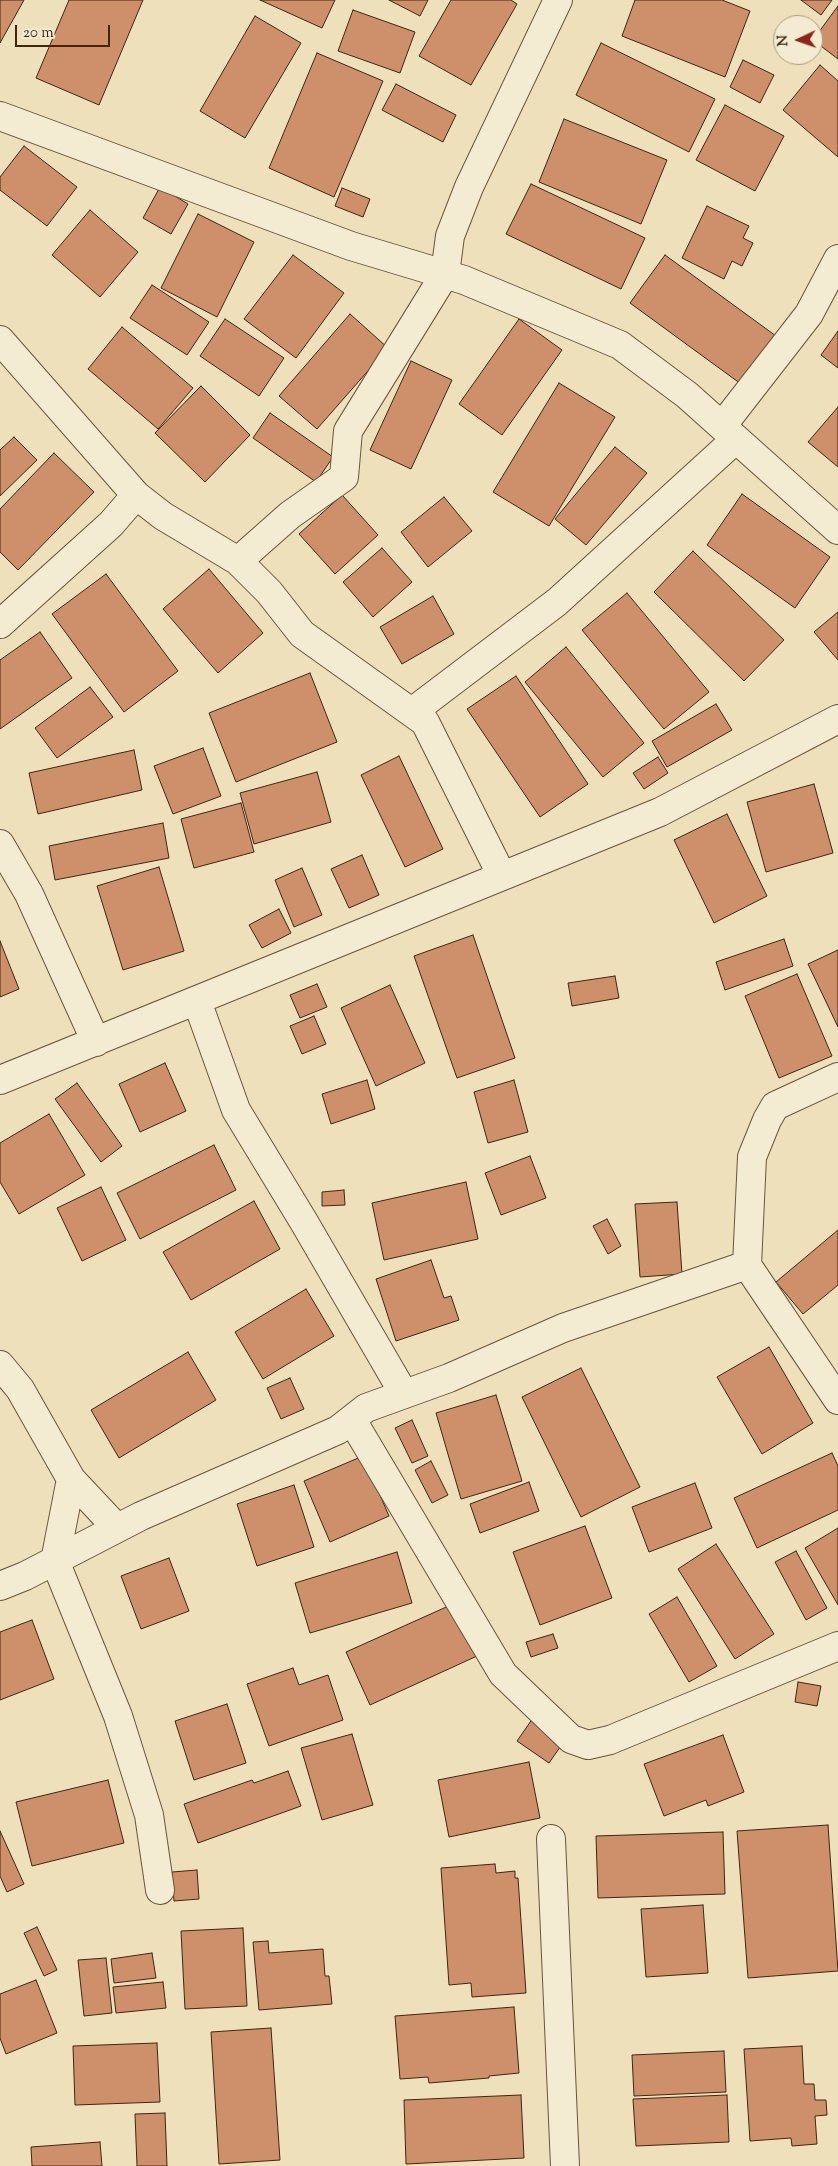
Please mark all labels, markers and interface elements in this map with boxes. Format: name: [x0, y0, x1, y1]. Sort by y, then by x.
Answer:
scale bar: [18, 15, 112, 47]
north arrow: [773, 15, 823, 65]
text: 20 m: [23, 23, 54, 44]
text: N: [774, 35, 794, 47]

